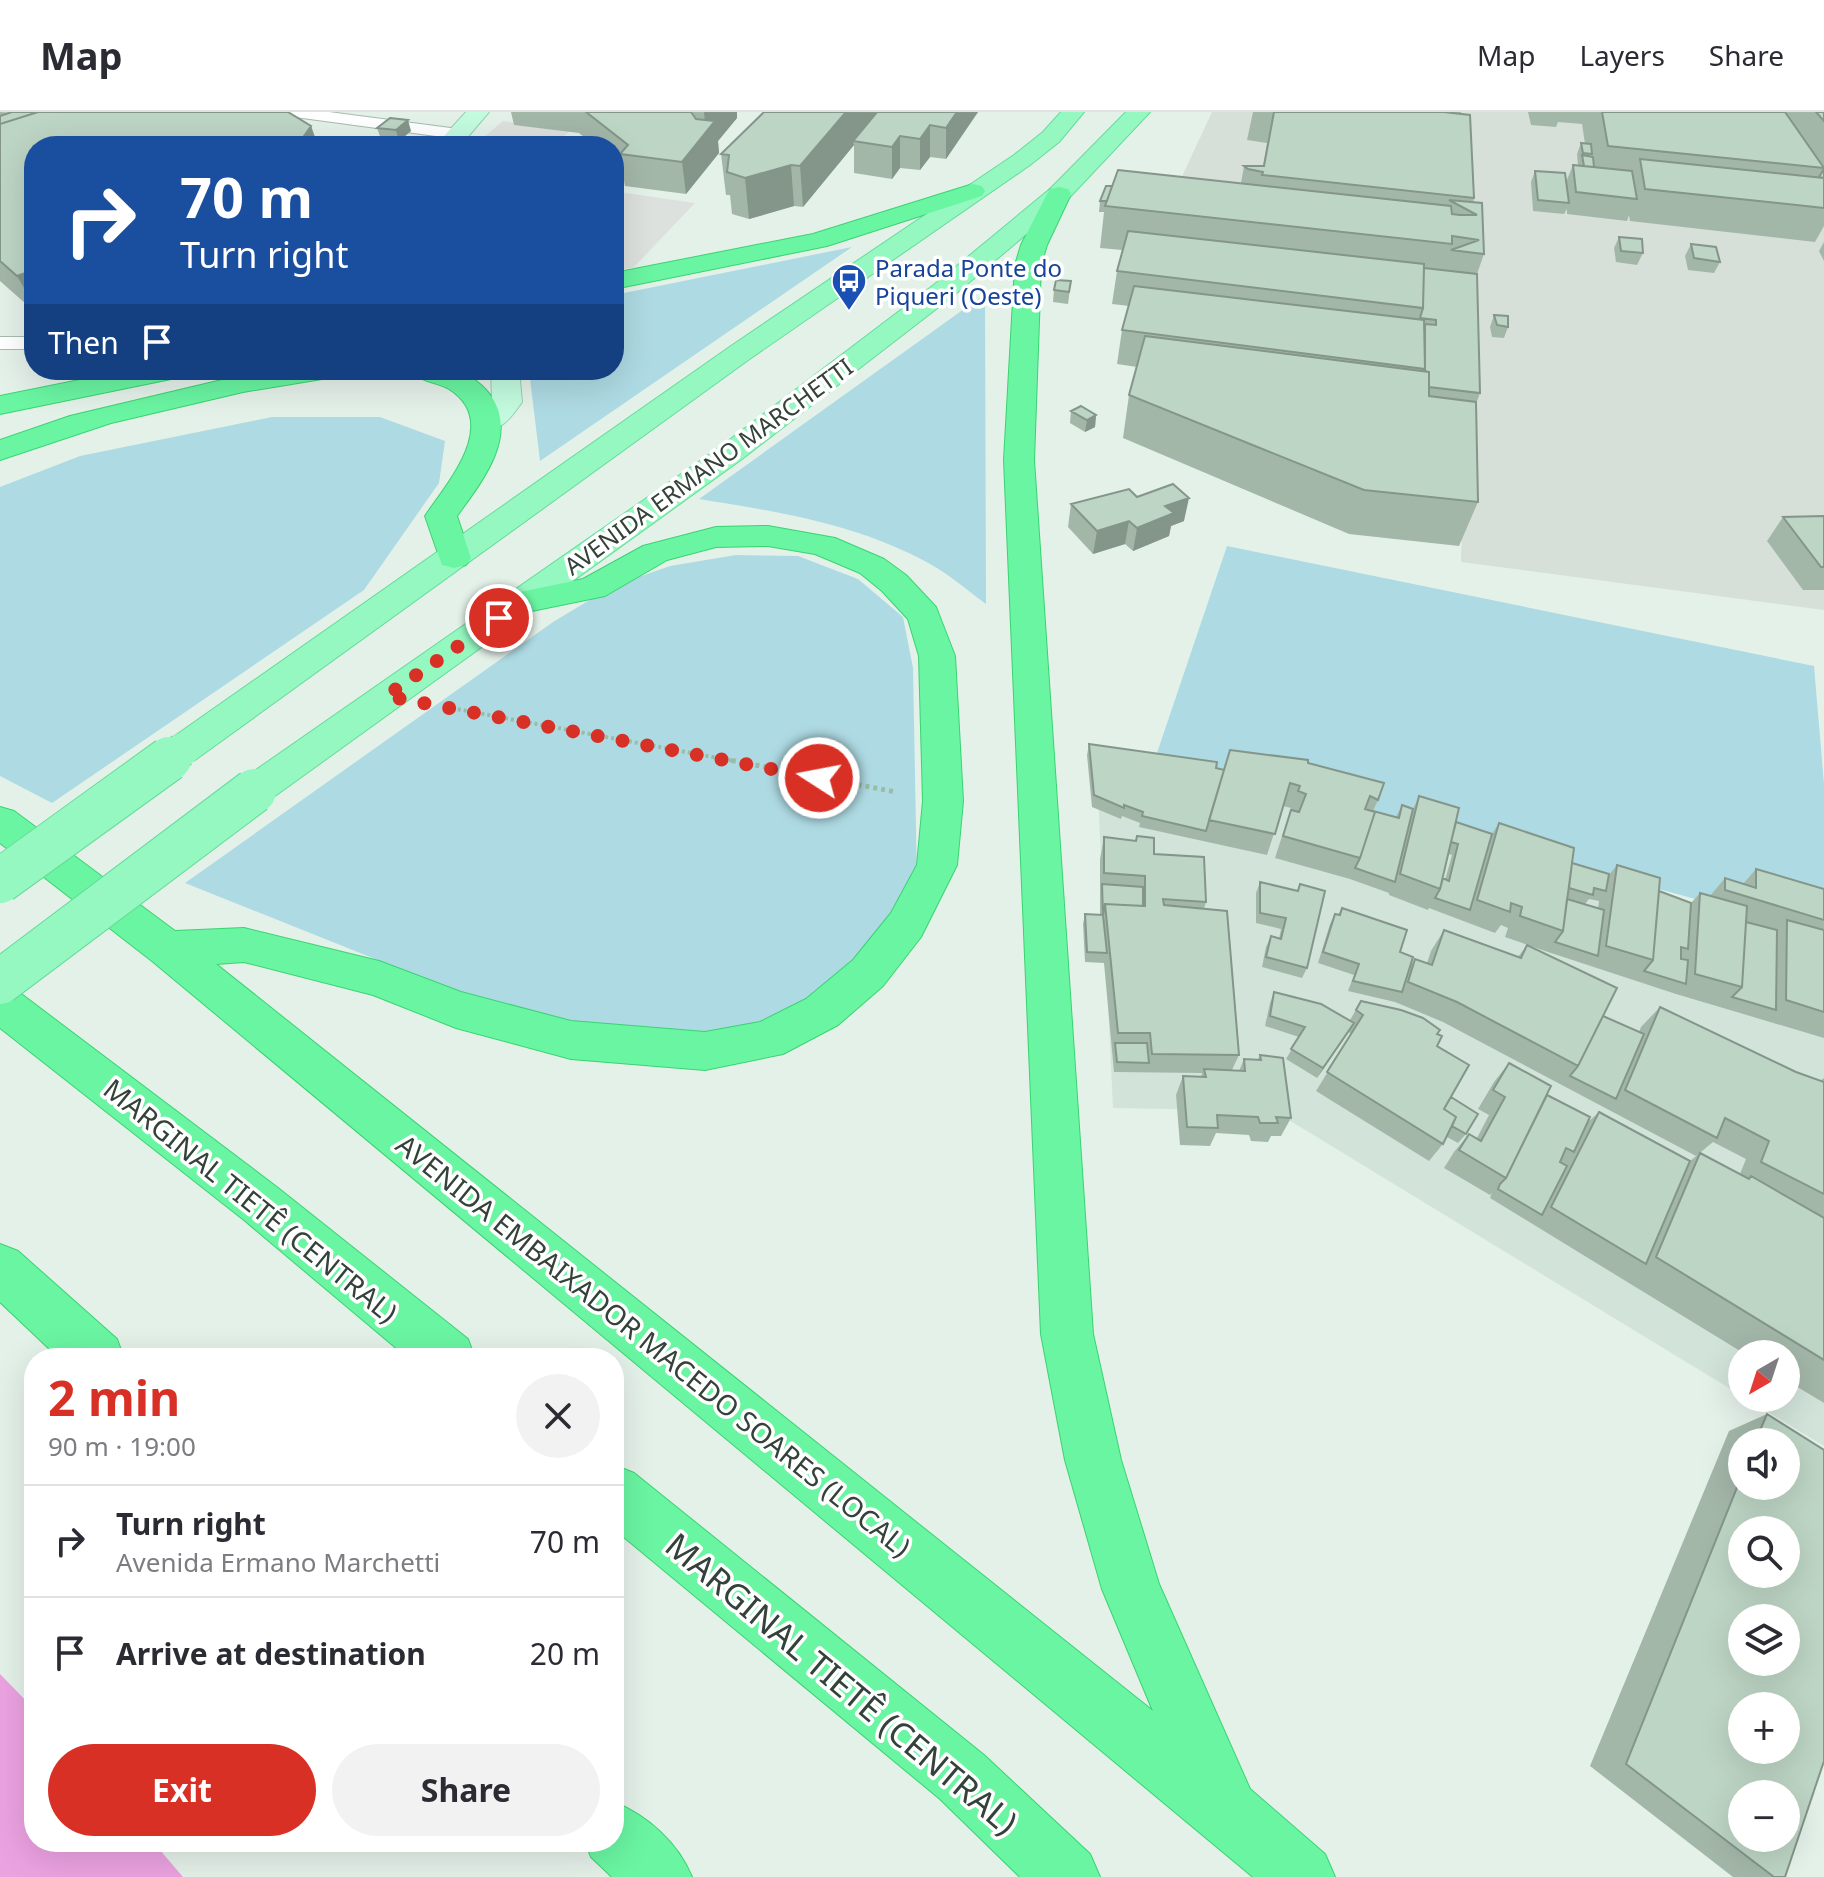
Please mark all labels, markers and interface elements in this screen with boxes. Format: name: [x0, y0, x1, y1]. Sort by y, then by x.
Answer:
text: Map: [40, 29, 123, 81]
text: Map: [1477, 36, 1535, 74]
text: Layers: [1579, 36, 1665, 74]
text: Share: [1709, 36, 1784, 74]
text: 70 m: [180, 158, 313, 234]
icon: right: [48, 168, 152, 272]
text: Turn right: [180, 230, 348, 279]
place label: Parada Ponte do Piqueri (Oeste): [875, 251, 1062, 312]
bus stop icon: Parada Ponte do Piqueri (Oeste): [830, 262, 868, 312]
icon: arrive: [135, 320, 179, 364]
text: Then: [48, 322, 119, 363]
street label: AVENIDA ERMANO MARCHETTI: [557, 350, 859, 582]
pin: [465, 584, 533, 652]
icon: arrive: [477, 596, 521, 640]
position arrow: [777, 736, 861, 820]
street label: MARGINAL TIETÊ (CENTRAL): [96, 1070, 406, 1330]
street label: AVENIDA EMBAIXADOR MACEDO SOARES (LOCAL): [389, 1125, 919, 1565]
north arrow: [1728, 1340, 1800, 1412]
map controls: [1728, 1340, 1800, 1852]
text: 2 min: [48, 1365, 180, 1430]
button: close: [516, 1374, 600, 1458]
text: 90 m · 19:00: [48, 1428, 196, 1464]
button: sound: [1728, 1428, 1800, 1500]
text: Turn right: [116, 1503, 266, 1544]
button: search: [1728, 1516, 1800, 1588]
icon: right: [48, 1519, 92, 1563]
text: 70 m: [530, 1521, 600, 1562]
street label: MARGINAL TIETÊ (CENTRAL): [656, 1522, 1028, 1844]
text: Avenida Ermano Marchetti: [116, 1544, 440, 1580]
button: layers: [1728, 1604, 1800, 1676]
icon: arrive: [48, 1631, 92, 1675]
text: Arrive at destination: [116, 1633, 426, 1674]
text: 20 m: [530, 1633, 600, 1674]
button: +: [1728, 1692, 1800, 1764]
button: Exit: [48, 1744, 316, 1836]
button: Share: [332, 1744, 600, 1836]
button: −: [1728, 1780, 1800, 1852]

